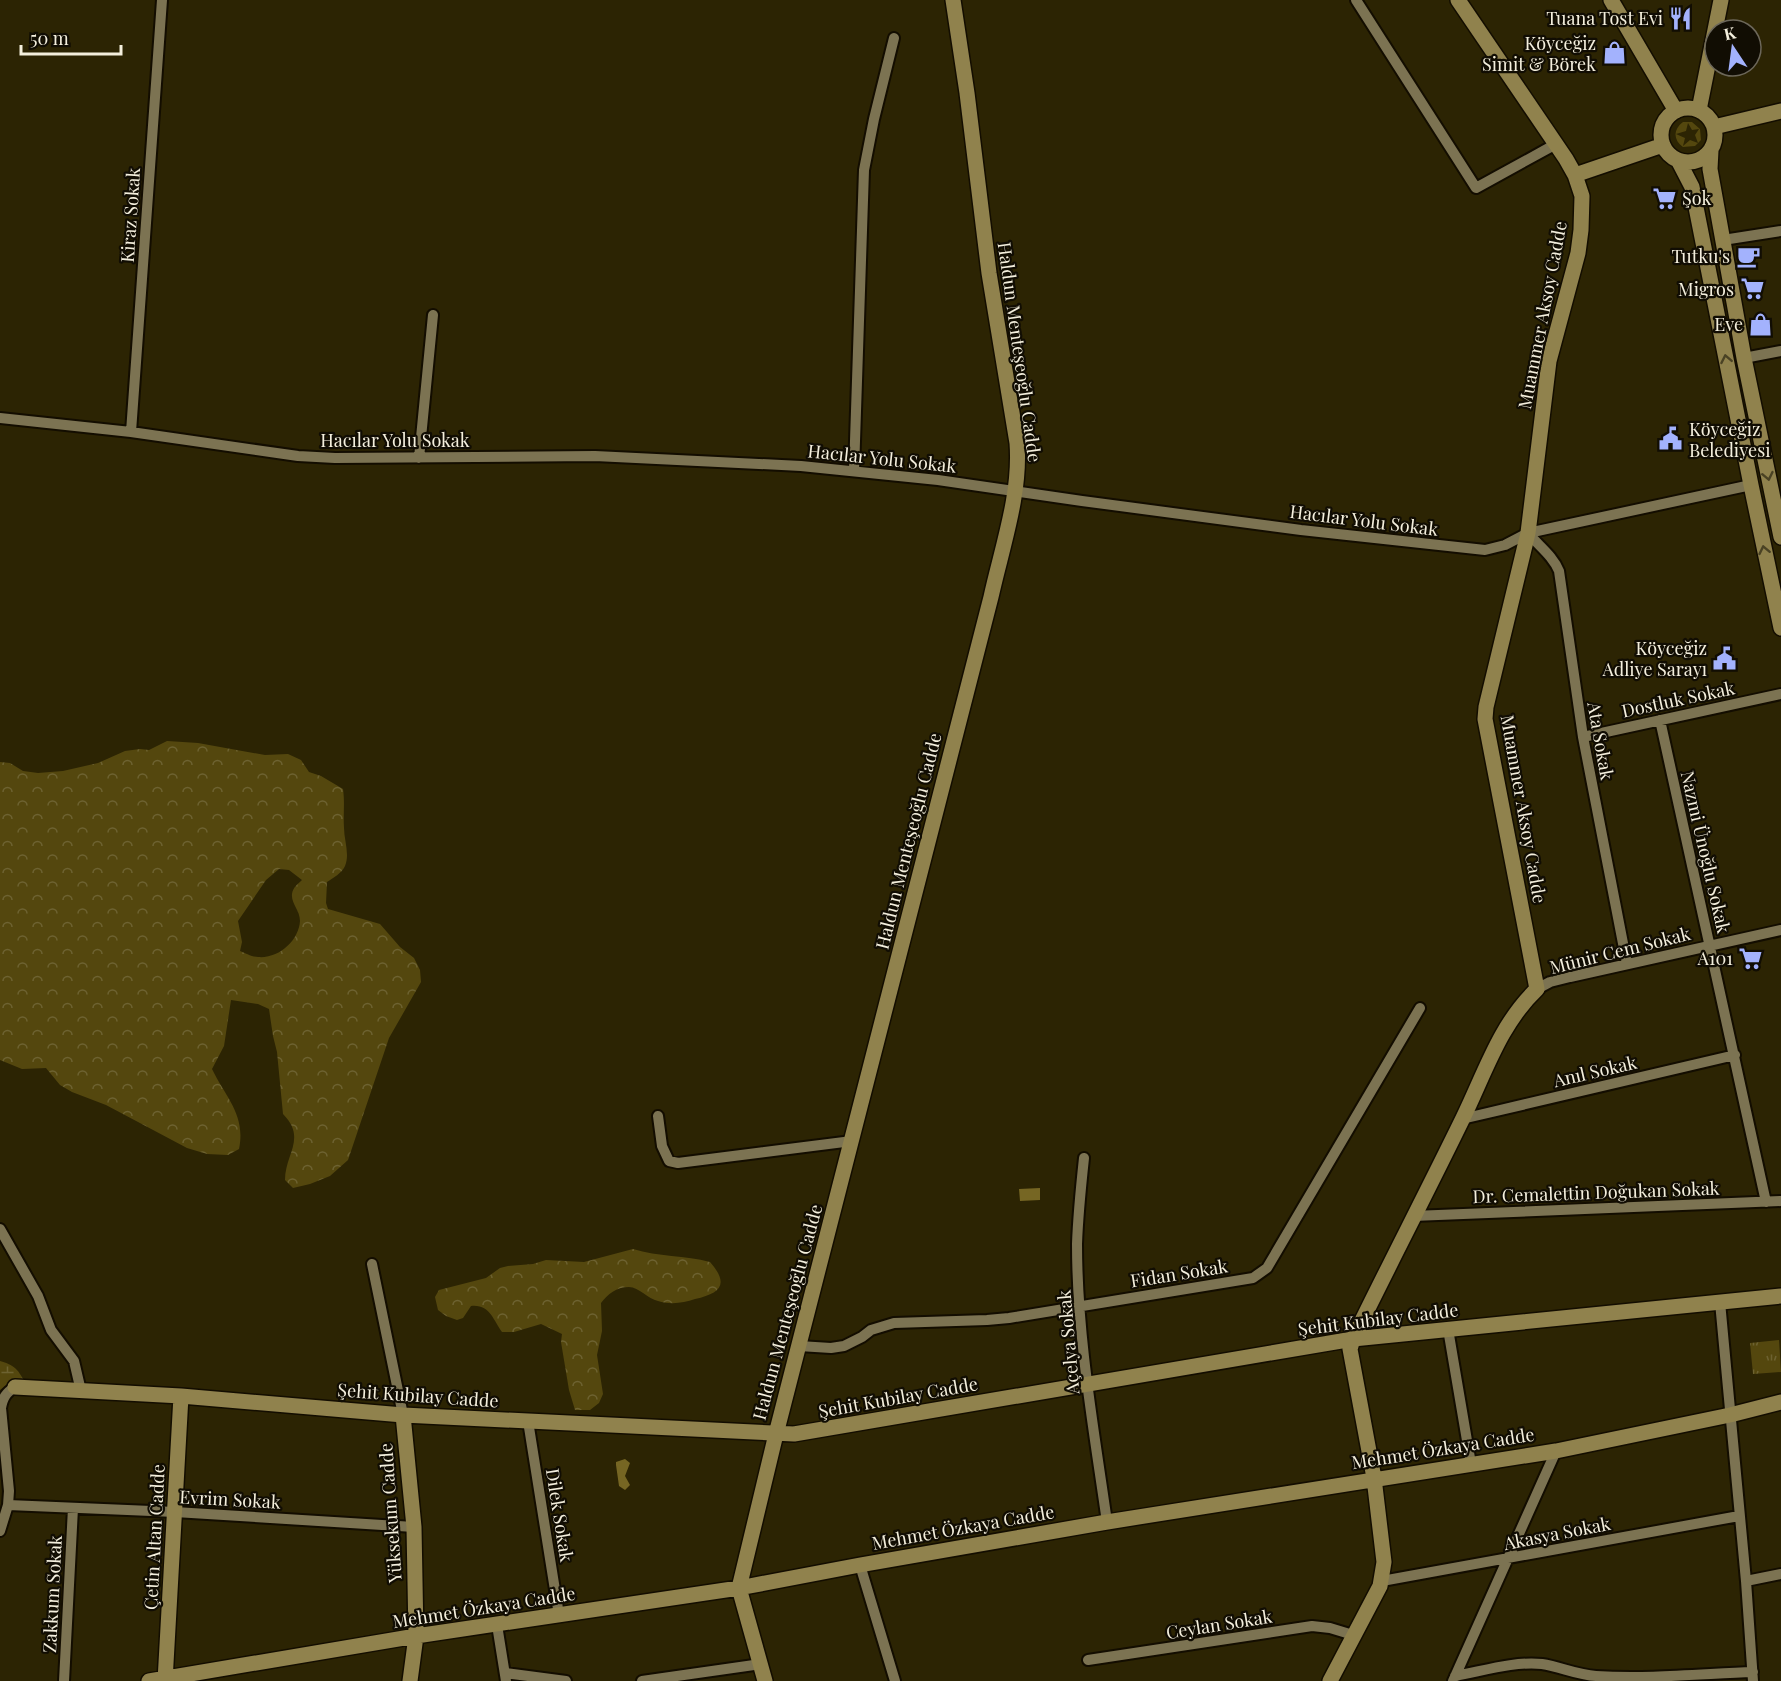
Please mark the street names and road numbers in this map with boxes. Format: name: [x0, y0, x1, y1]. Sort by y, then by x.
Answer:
street label: Kiraz Sokak: [115, 167, 145, 263]
street label: Muammer Aksoy Cadde: [1512, 219, 1572, 411]
street label: Haldun Menteşeoğlu Cadde: [993, 240, 1047, 464]
street label: Hacılar Yolu Sokak: [320, 428, 470, 452]
street label: Hacılar Yolu Sokak: [806, 438, 958, 478]
street label: Hacılar Yolu Sokak: [1288, 499, 1440, 541]
street label: Dostluk Sokak: [1619, 675, 1737, 723]
street label: Ata Sokak: [1582, 699, 1620, 782]
street label: Muammer Aksoy Cadde: [1496, 713, 1552, 905]
street label: Haldun Menteşeoğlu Cadde: [869, 730, 947, 952]
street label: Nazmi Ünoğlu Sokak: [1676, 769, 1736, 936]
street label: Münir Cem Sokak: [1547, 921, 1693, 979]
street label: Anıl Sokak: [1550, 1050, 1639, 1092]
street label: Dr. Cemalettin Doğukan Sokak: [1472, 1176, 1720, 1208]
street label: Haldun Menteşeoğlu Cadde: [747, 1202, 827, 1422]
street label: Fidan Sokak: [1129, 1253, 1229, 1293]
street label: Açelya Sokak: [1051, 1289, 1085, 1396]
street label: Şehit Kubilay Cadde: [1296, 1297, 1460, 1341]
street label: Şehit Kubilay Cadde: [816, 1371, 980, 1423]
street label: Şehit Kubilay Cadde: [337, 1377, 499, 1413]
street label: Mehmet Özkaya Cadde: [1350, 1422, 1536, 1474]
street label: Yüksekum Cadde: [373, 1442, 407, 1585]
street label: Çetin Altan Cadde: [138, 1463, 170, 1611]
street label: Dilek Sokak: [541, 1466, 579, 1564]
street label: Evrim Sokak: [179, 1484, 281, 1514]
street label: Mehmet Özkaya Cadde: [870, 1499, 1056, 1555]
street label: Akasya Sokak: [1501, 1511, 1613, 1555]
street label: Zakkum Sokak: [37, 1534, 67, 1653]
street label: Mehmet Özkaya Cadde: [391, 1581, 577, 1633]
street label: Ceylan Sokak: [1164, 1604, 1274, 1644]

